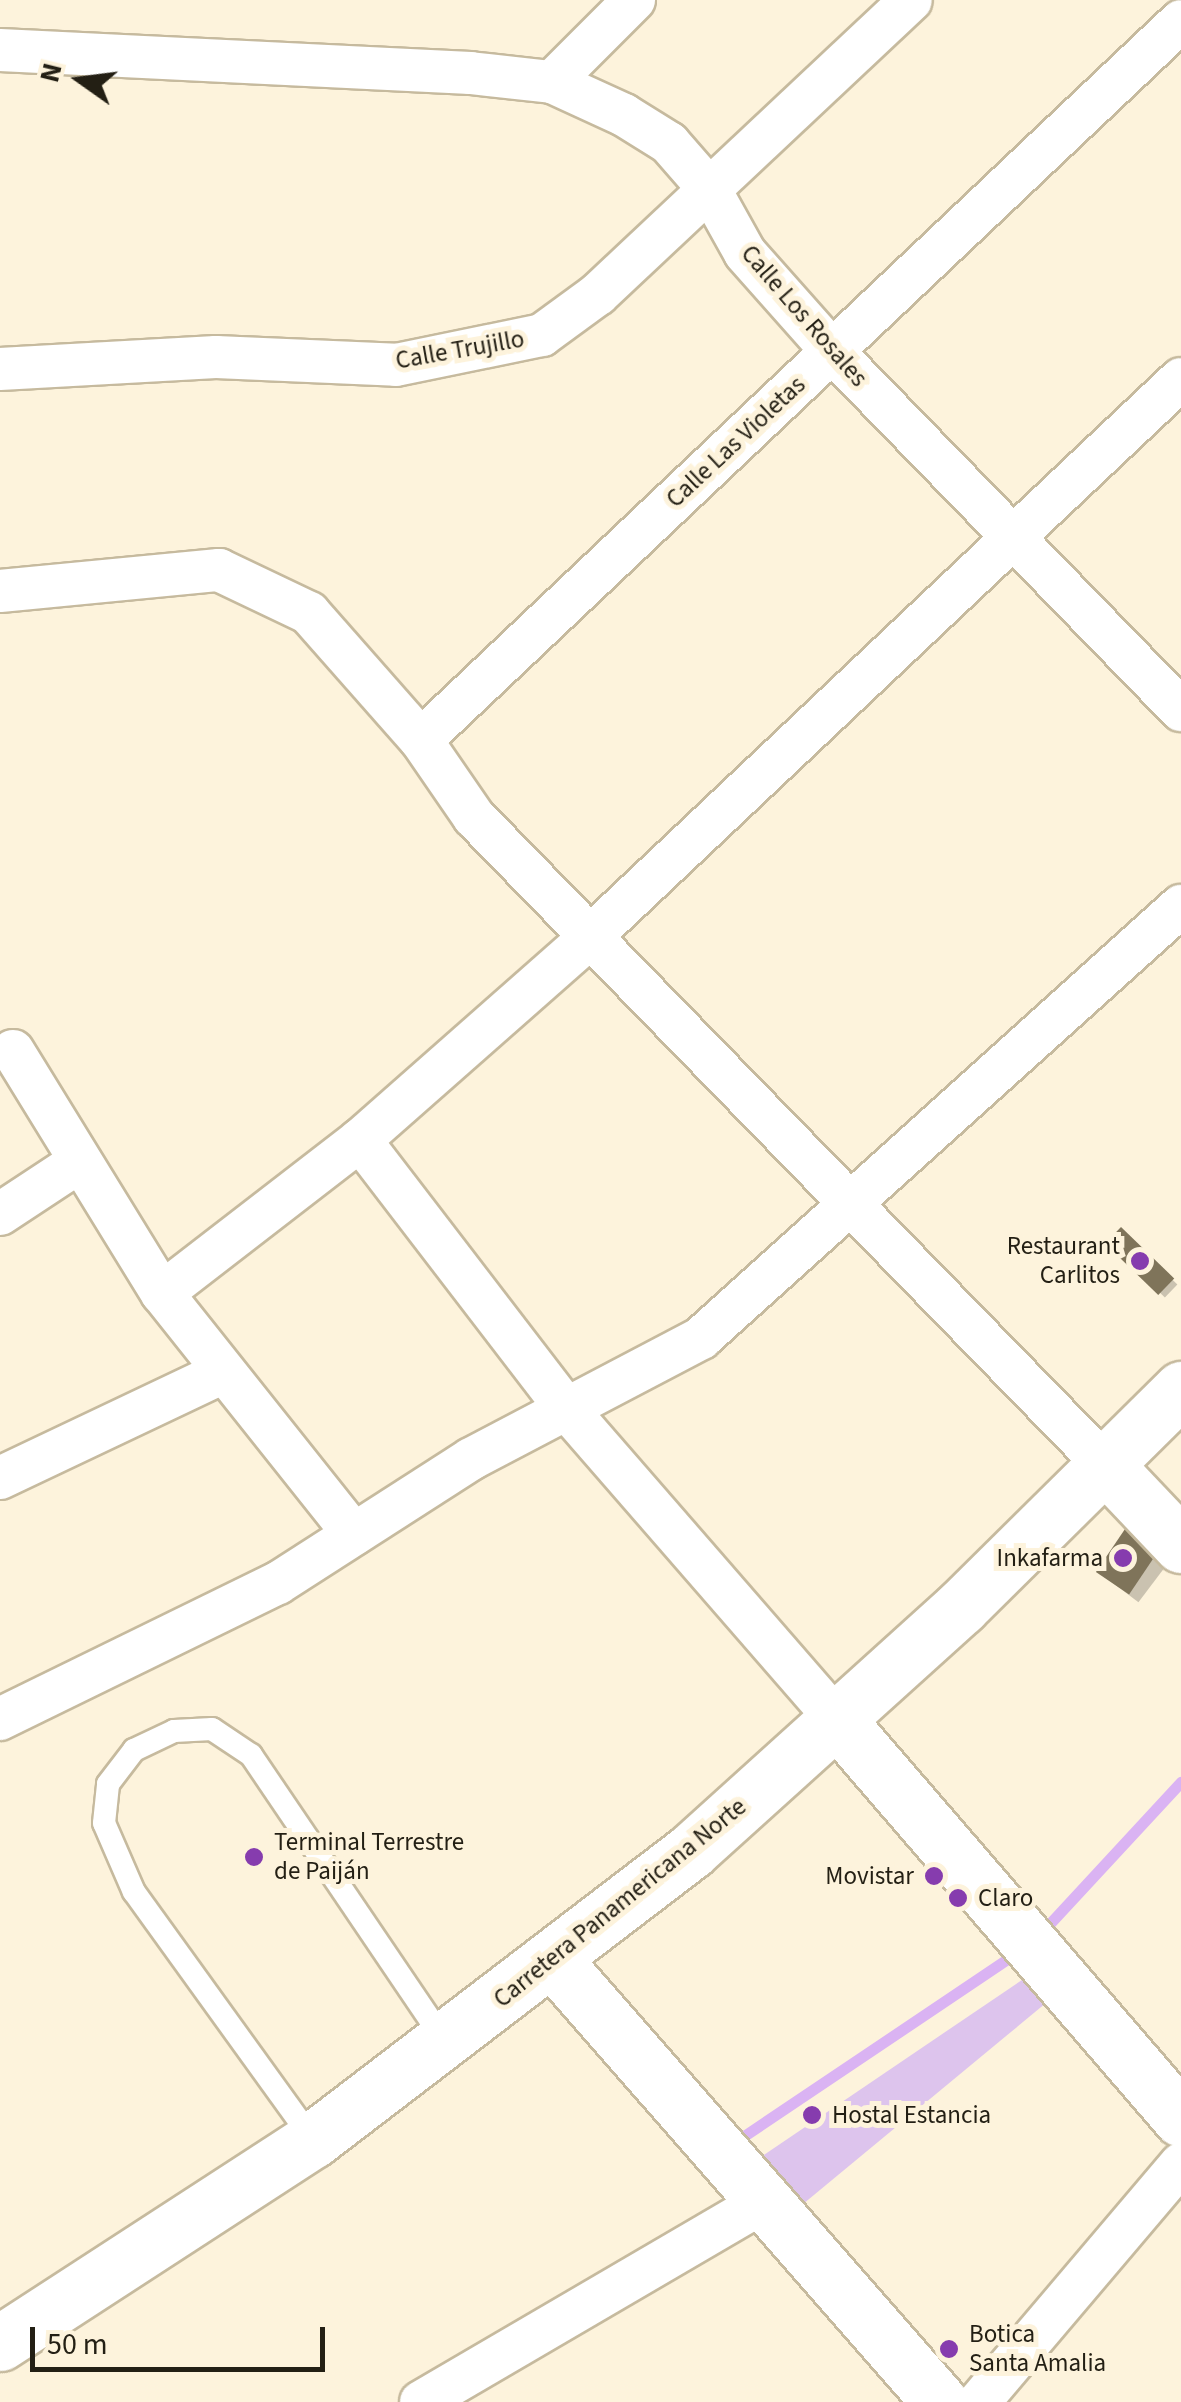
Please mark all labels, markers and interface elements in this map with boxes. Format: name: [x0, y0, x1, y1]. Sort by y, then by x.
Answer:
north arrow: [30, 30, 130, 130]
text: N: [29, 59, 73, 87]
street label: Calle Los Rosales: [734, 239, 874, 393]
street label: Calle Trujillo: [393, 324, 527, 376]
street label: Calle Las Violetas: [660, 370, 812, 514]
place label: Restaurant Carlitos: [1007, 1232, 1120, 1291]
marker: Restaurant Carlitos: [1129, 1250, 1151, 1272]
place label: Inkafarma: [997, 1543, 1103, 1573]
marker: Inkafarma: [1112, 1547, 1134, 1569]
street label: Carretera Panamericana Norte: [488, 1792, 752, 2014]
place label: Terminal Terrestre de Paiján: [274, 1828, 464, 1887]
marker: Terminal Terrestre de Paiján: [243, 1846, 265, 1868]
place label: Movistar: [825, 1861, 914, 1891]
marker: Movistar: [923, 1865, 945, 1887]
place label: Claro: [978, 1883, 1033, 1913]
marker: Claro: [947, 1887, 969, 1909]
place label: Hostal Estancia: [832, 2100, 991, 2130]
marker: Hostal Estancia: [801, 2104, 823, 2126]
scale bar: [35, 2307, 330, 2369]
place label: Botica Santa Amalia: [969, 2320, 1106, 2379]
text: 50 m: [47, 2323, 108, 2366]
marker: Botica Santa Amalia: [938, 2338, 960, 2360]

